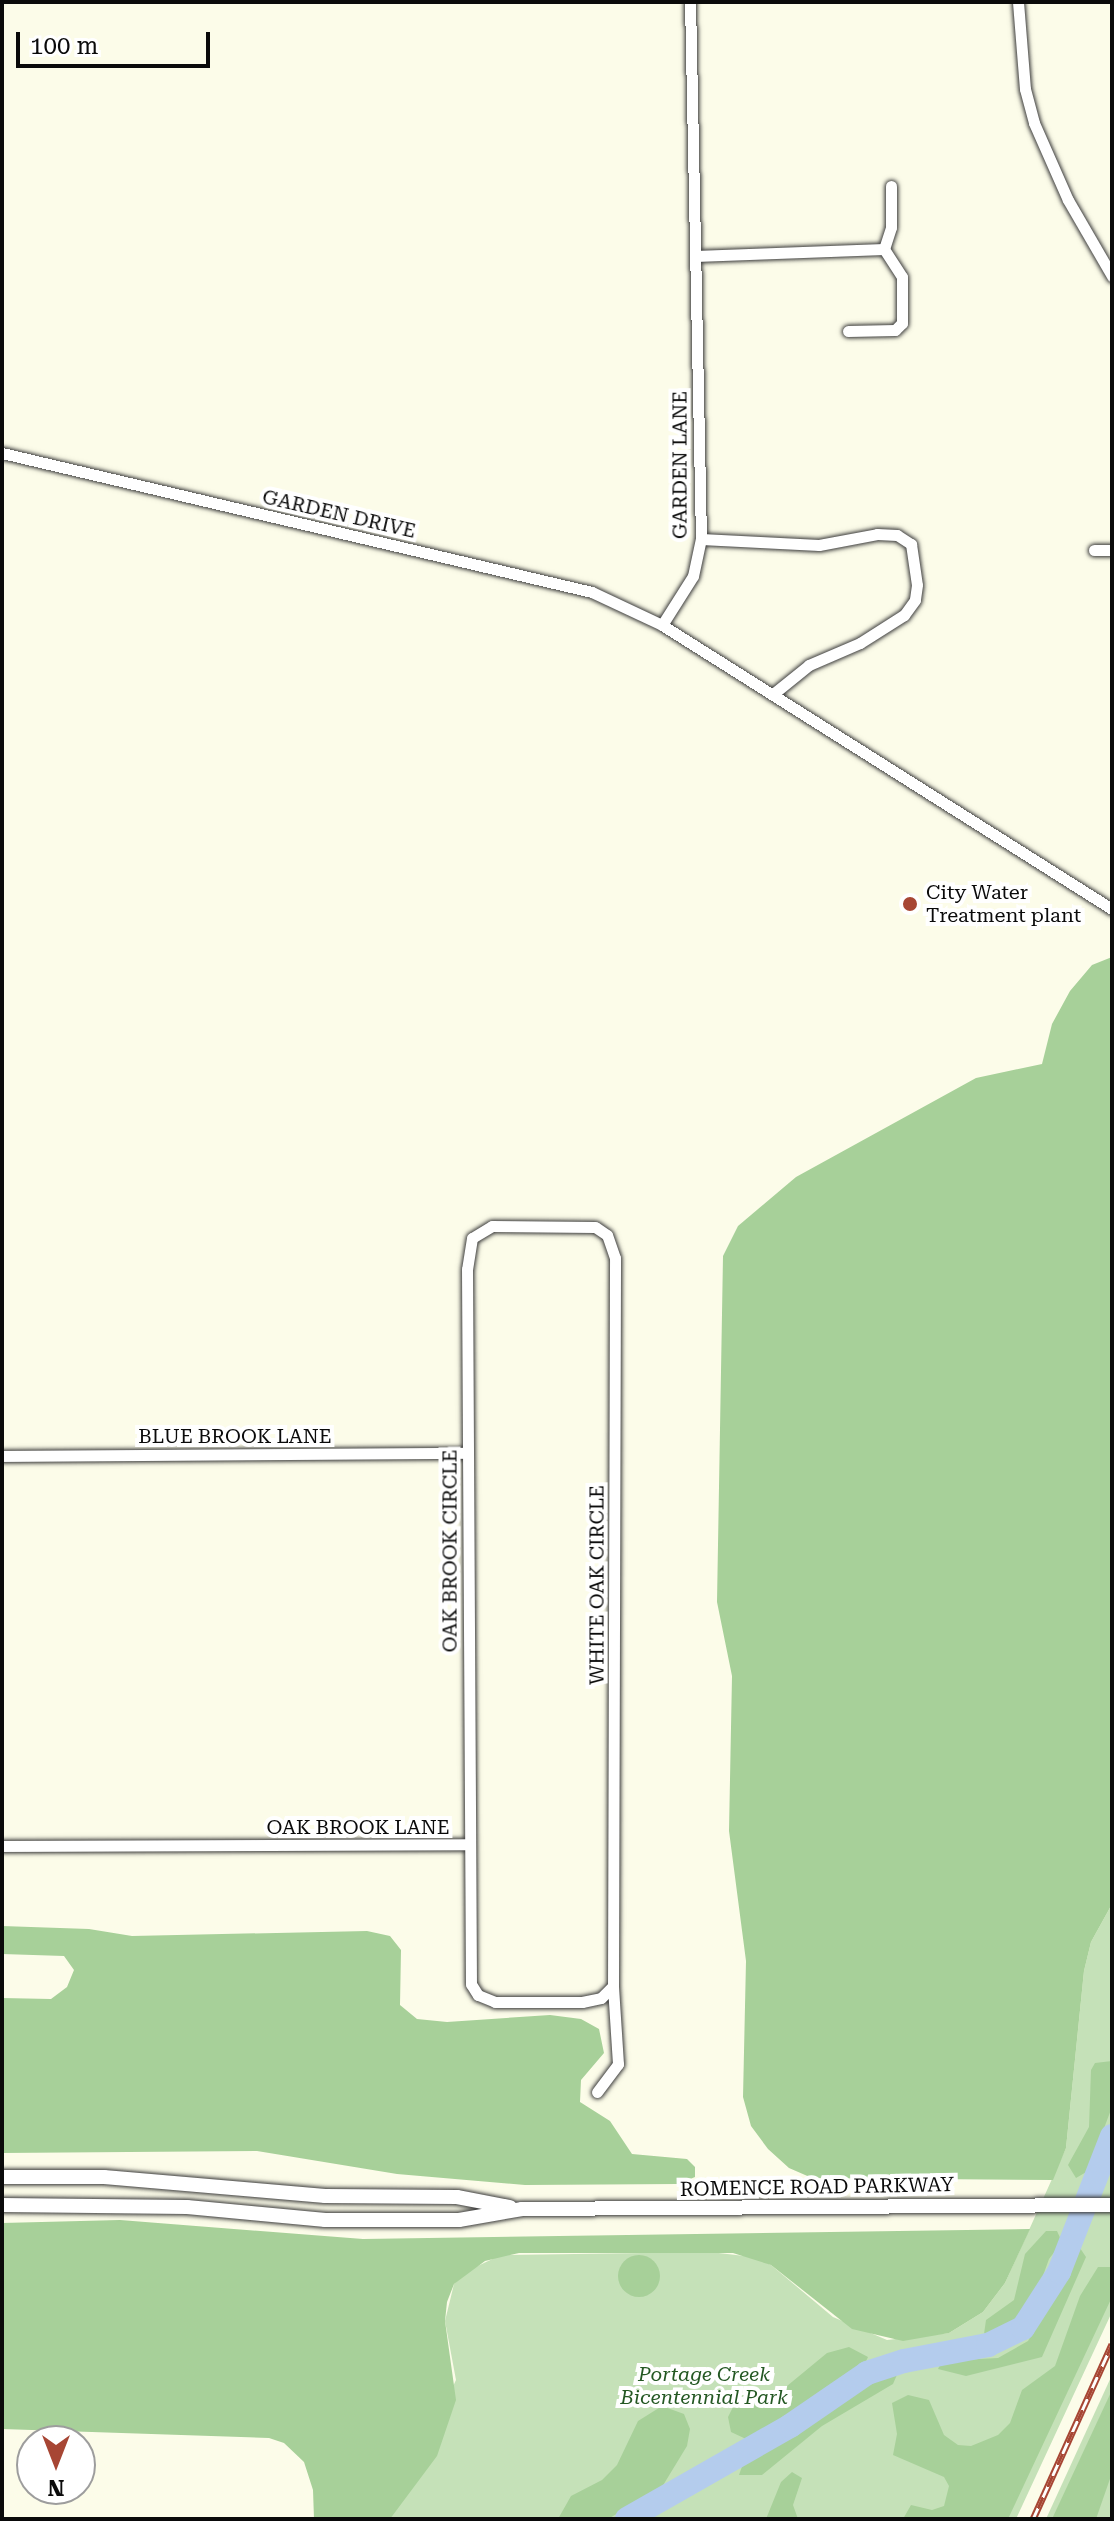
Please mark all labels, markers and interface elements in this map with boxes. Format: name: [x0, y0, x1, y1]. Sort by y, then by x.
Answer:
scale bar: [20, 16, 214, 66]
text: 100 m: [30, 32, 98, 60]
street label: GARDEN LANE: [668, 391, 692, 539]
street label: GARDEN DRIVE: [260, 485, 418, 543]
place label: City Water Treatment plant: [926, 880, 1081, 927]
marker: City Water Treatment plant: [901, 895, 919, 913]
street label: BLUE BROOK LANE: [138, 1424, 332, 1448]
street label: OAK BROOK CIRCLE: [438, 1450, 462, 1652]
street label: WHITE OAK CIRCLE: [585, 1485, 609, 1685]
street label: OAK BROOK LANE: [267, 1815, 449, 1839]
street label: ROMENCE ROAD PARKWAY: [680, 2173, 954, 2201]
park label: Portage Creek Bicentennial Park: [620, 2362, 788, 2409]
north arrow: [16, 2425, 96, 2505]
text: N: [48, 2475, 64, 2500]

